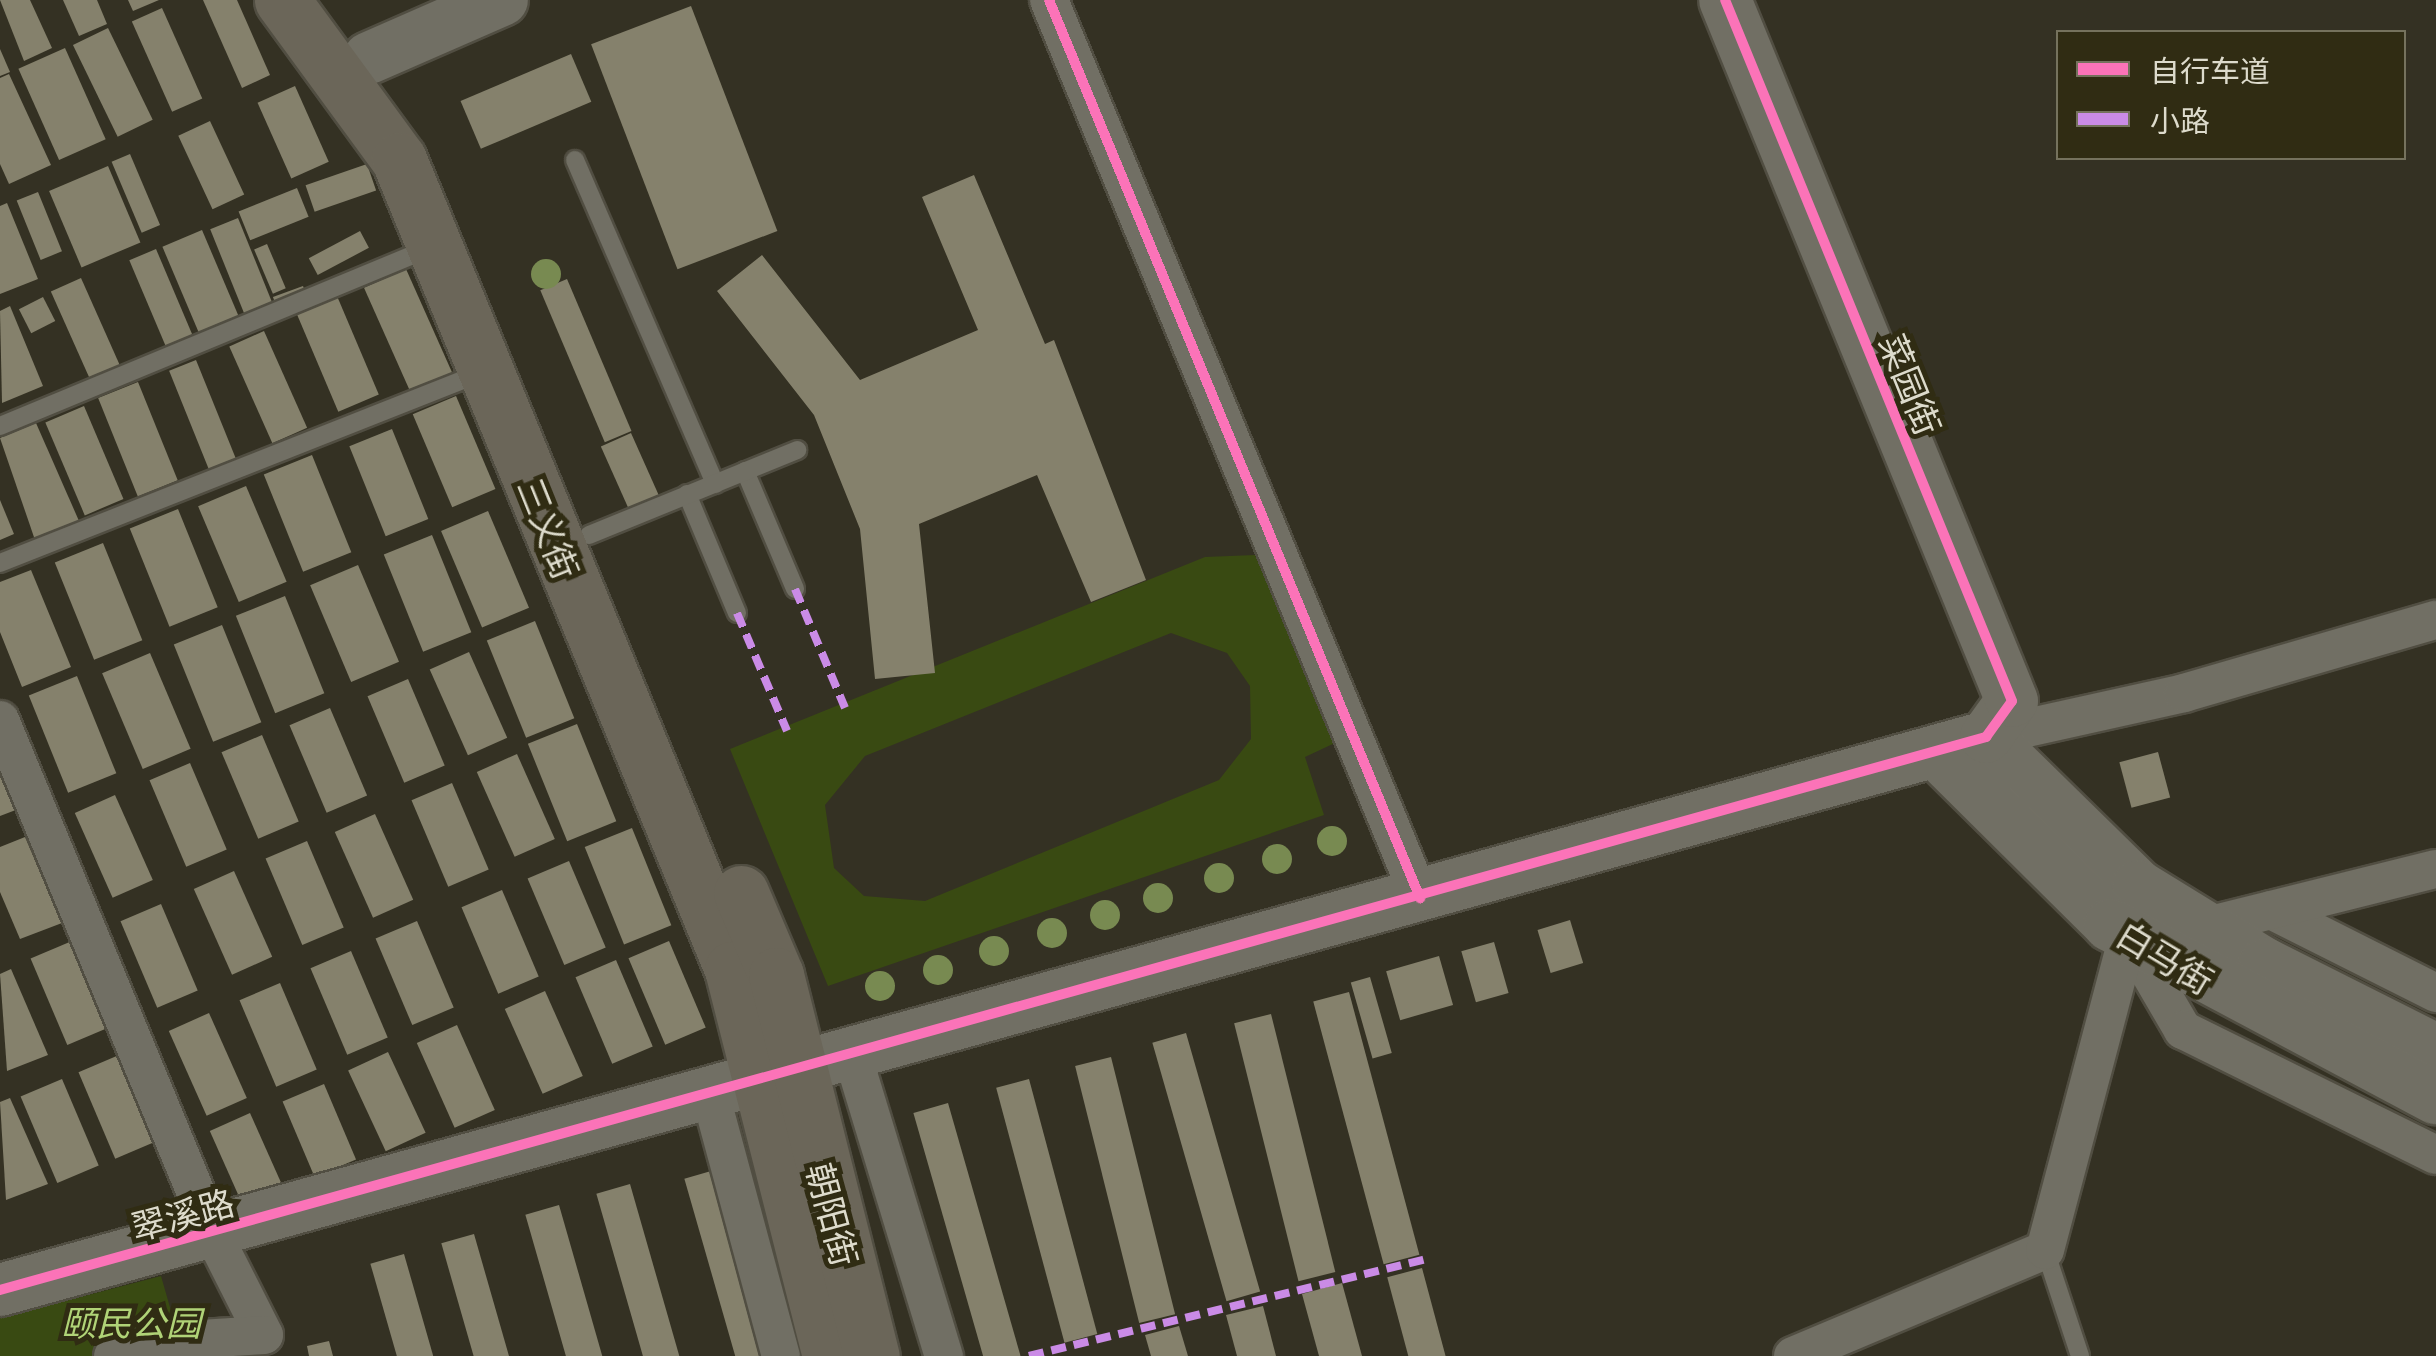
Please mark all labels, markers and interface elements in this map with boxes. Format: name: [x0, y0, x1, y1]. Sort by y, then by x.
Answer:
legend: [2056, 30, 2406, 160]
text: 自行车道: [2150, 47, 2270, 91]
text: 小路: [2150, 97, 2210, 141]
street label: 菜园街: [1873, 327, 1951, 441]
street label: 三义街: [511, 471, 589, 585]
street label: 白马街: [2110, 911, 2222, 1001]
street label: 朝阳街: [800, 1158, 868, 1270]
street label: 翠溪路: [126, 1179, 238, 1247]
park label: 颐民公园: [61, 1300, 201, 1342]

